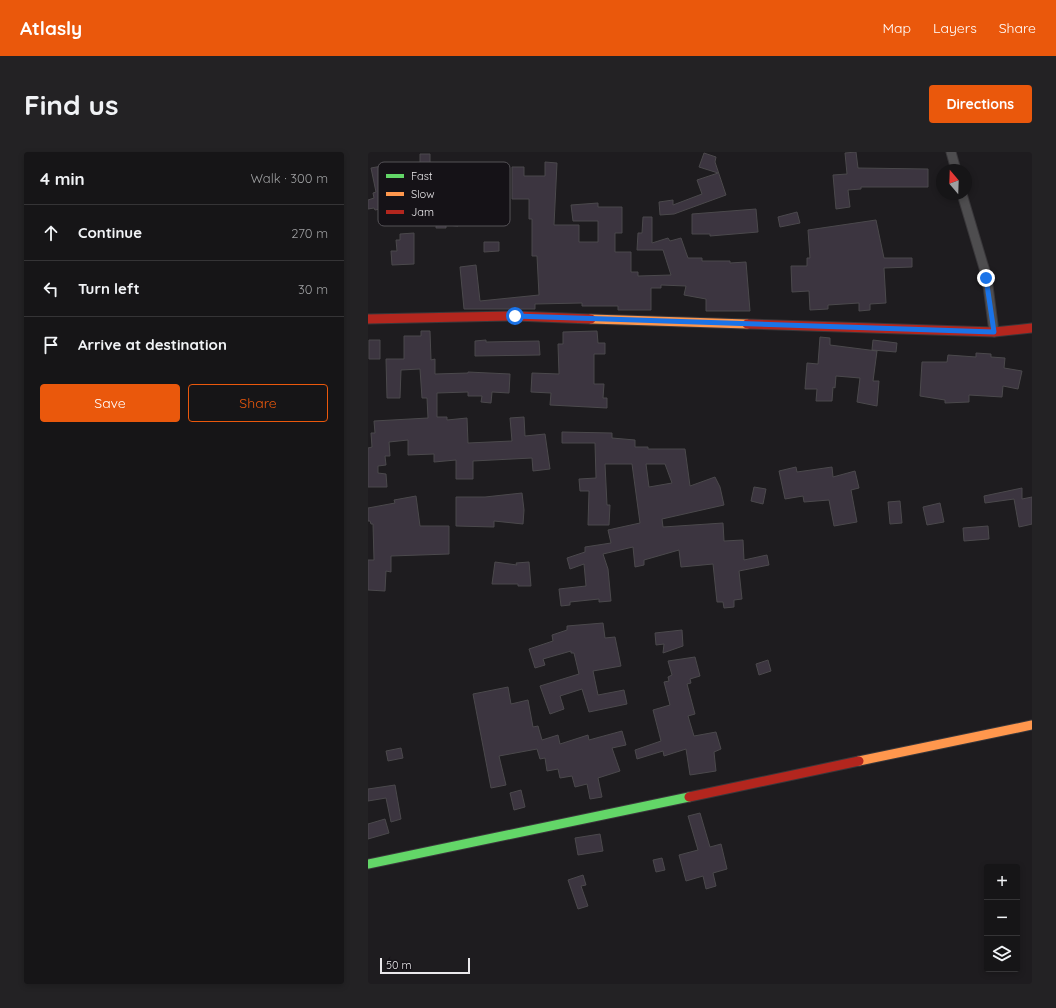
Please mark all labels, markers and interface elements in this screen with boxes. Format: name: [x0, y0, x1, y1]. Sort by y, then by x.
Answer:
text: Atlasly: [20, 16, 82, 40]
text: Map: [882, 19, 911, 37]
text: Layers: [933, 19, 977, 37]
text: Share: [999, 19, 1036, 37]
button: Directions: [929, 85, 1032, 123]
text: Find us: [24, 87, 118, 122]
legend: [378, 162, 510, 226]
north arrow: [936, 164, 972, 200]
text: 4 min: [40, 168, 85, 189]
text: Fast: [411, 169, 433, 183]
text: Walk · 300 m: [250, 170, 328, 186]
text: Slow: [411, 187, 435, 201]
text: Jam: [411, 205, 434, 219]
icon: ahead: [40, 222, 62, 244]
text: Continue: [78, 223, 142, 242]
text: 270 m: [291, 225, 328, 241]
route end: [977, 269, 995, 287]
icon: left: [40, 278, 62, 300]
text: Turn left: [78, 279, 140, 298]
text: 30 m: [298, 281, 328, 297]
route start: [506, 307, 524, 325]
icon: arrive: [40, 334, 62, 356]
text: Arrive at destination: [78, 335, 227, 354]
button: Save: [40, 384, 180, 422]
button: Share: [188, 384, 328, 422]
map controls: [984, 864, 1020, 972]
button: +: [984, 864, 1020, 900]
button: −: [984, 900, 1020, 936]
button: layers: [984, 936, 1020, 972]
scale bar: [380, 956, 470, 975]
text: 50 m: [386, 958, 412, 972]

